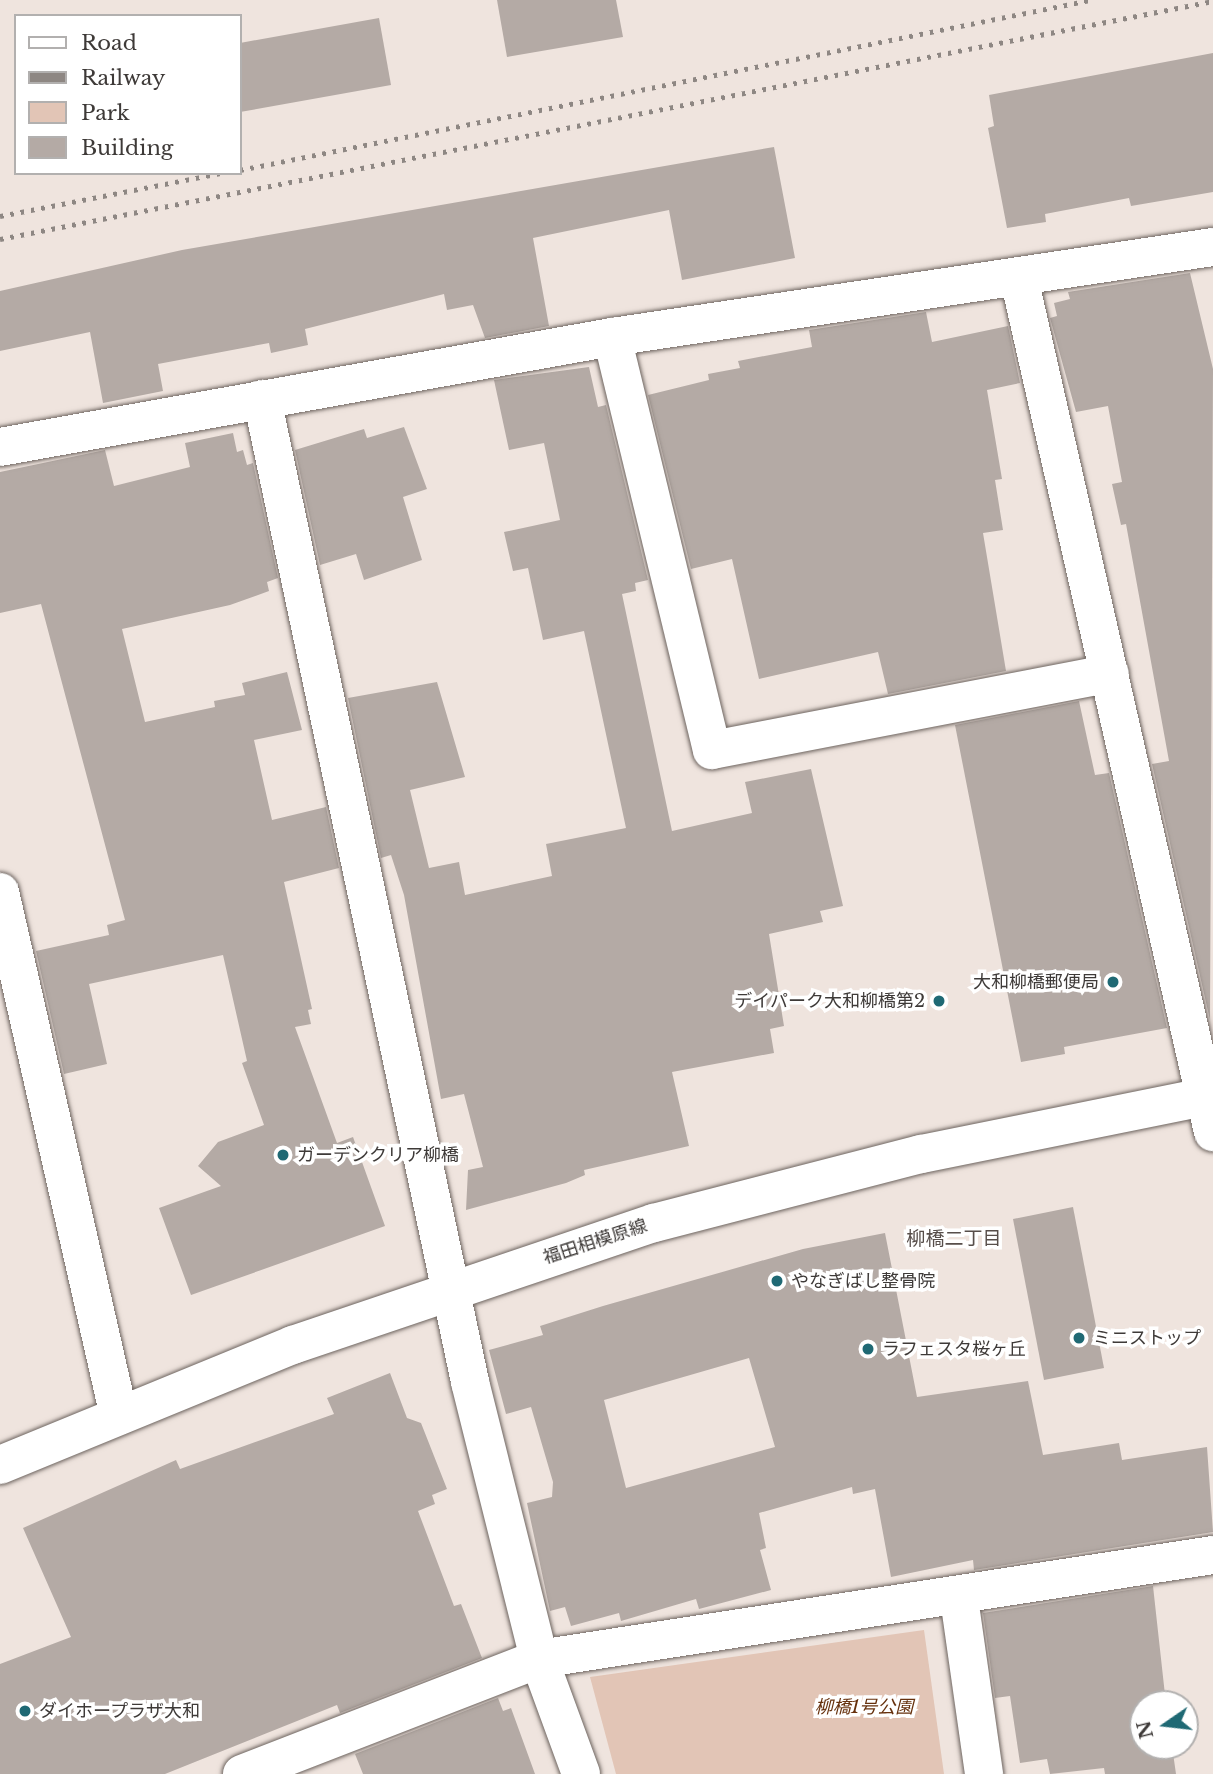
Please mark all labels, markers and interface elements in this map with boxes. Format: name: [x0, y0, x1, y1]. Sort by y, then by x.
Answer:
legend: [14, 14, 242, 175]
text: Road: [81, 30, 137, 56]
text: Railway: [81, 65, 165, 91]
text: Park: [81, 100, 130, 126]
text: Building: [81, 135, 173, 161]
place label: 大和柳橋郵便局: [973, 971, 1099, 993]
marker: 大和柳橋郵便局: [1105, 974, 1121, 990]
place label: デイパーク大和柳橋第2: [734, 990, 925, 1012]
marker: デイパーク大和柳橋第2: [931, 993, 947, 1009]
place label: ガーデンクリア柳橋: [297, 1144, 459, 1166]
marker: ガーデンクリア柳橋: [275, 1147, 291, 1163]
street label: 福田相模原線: [540, 1215, 650, 1269]
district label: 柳橋二丁目: [907, 1228, 1001, 1250]
place label: やなぎばし整骨院: [791, 1270, 935, 1292]
marker: やなぎばし整骨院: [769, 1273, 785, 1289]
place label: ミニストップ: [1093, 1327, 1201, 1349]
marker: ミニストップ: [1071, 1330, 1087, 1346]
place label: ラフェスタ桜ヶ丘: [882, 1338, 1026, 1360]
marker: ラフェスタ桜ヶ丘: [860, 1341, 876, 1357]
north arrow: [1129, 1690, 1199, 1760]
park label: 柳橋1号公園: [815, 1696, 913, 1718]
place label: ダイホープラザ大和: [39, 1700, 201, 1722]
marker: ダイホープラザ大和: [17, 1703, 33, 1719]
text: N: [1132, 1718, 1158, 1741]

